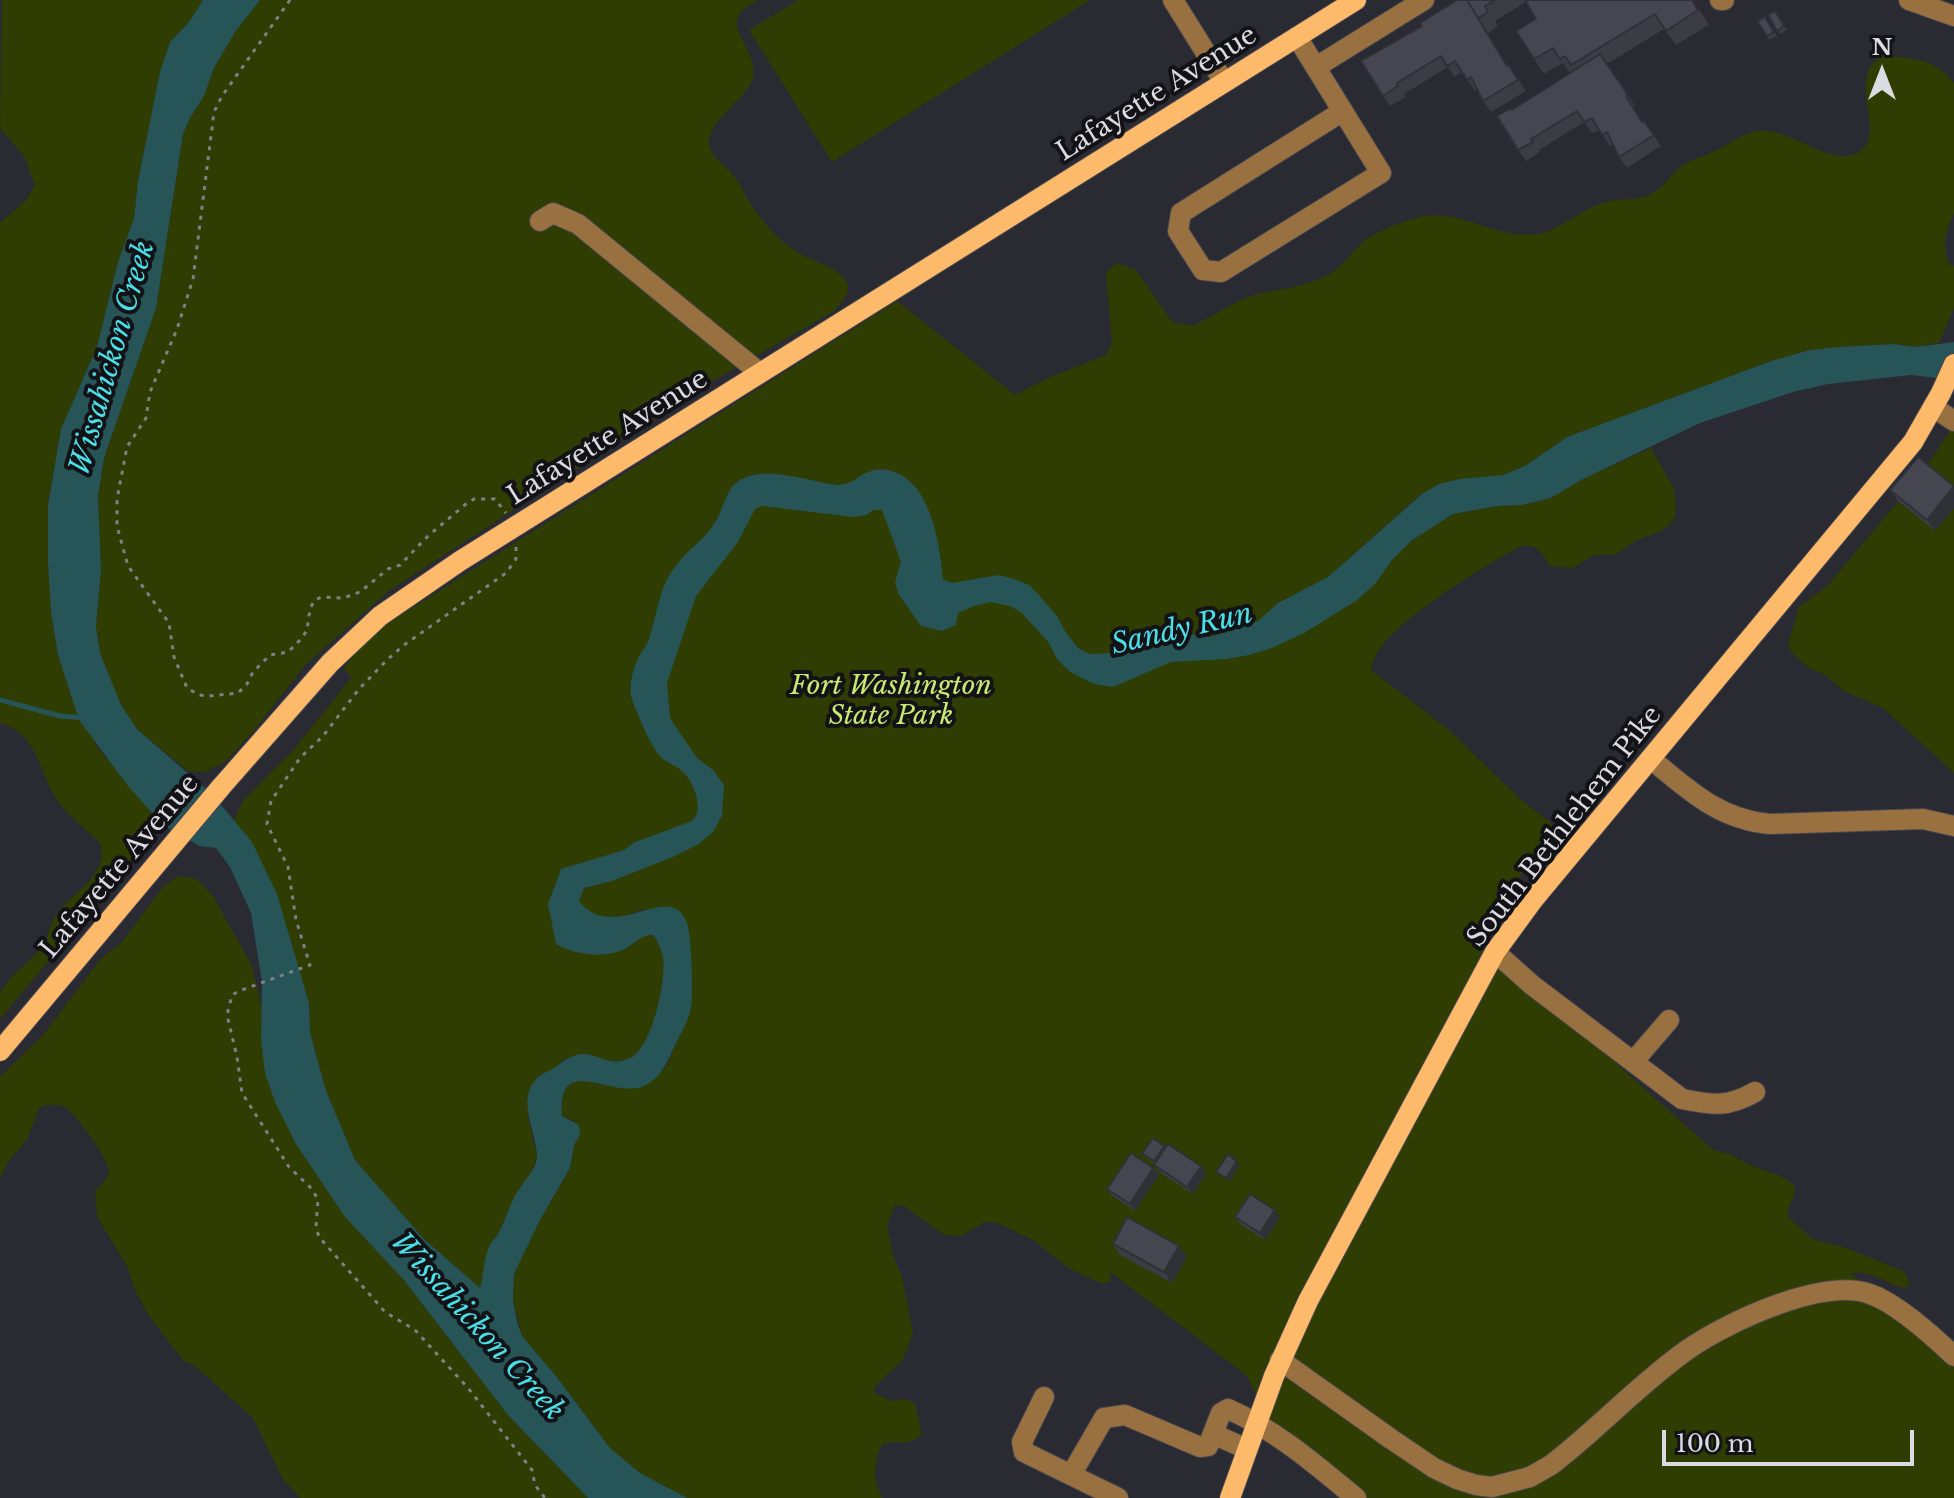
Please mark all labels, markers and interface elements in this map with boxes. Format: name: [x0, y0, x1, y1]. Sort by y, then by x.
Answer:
street label: Lafayette Avenue: [1051, 20, 1263, 168]
north arrow: [1842, 32, 1922, 112]
text: N: [1872, 34, 1892, 61]
water label: Wissahickon Creek: [64, 237, 162, 479]
street label: Lafayette Avenue: [502, 364, 714, 512]
water label: Sandy Run: [1108, 597, 1256, 663]
park label: Fort Washington State Park: [790, 671, 992, 732]
street label: South Bethlehem Pike: [1461, 700, 1669, 954]
street label: Lafayette Avenue: [34, 769, 206, 965]
water label: Wissahickon Creek: [384, 1226, 570, 1428]
scale bar: [1666, 1414, 1918, 1464]
text: 100 m: [1676, 1429, 1754, 1458]

